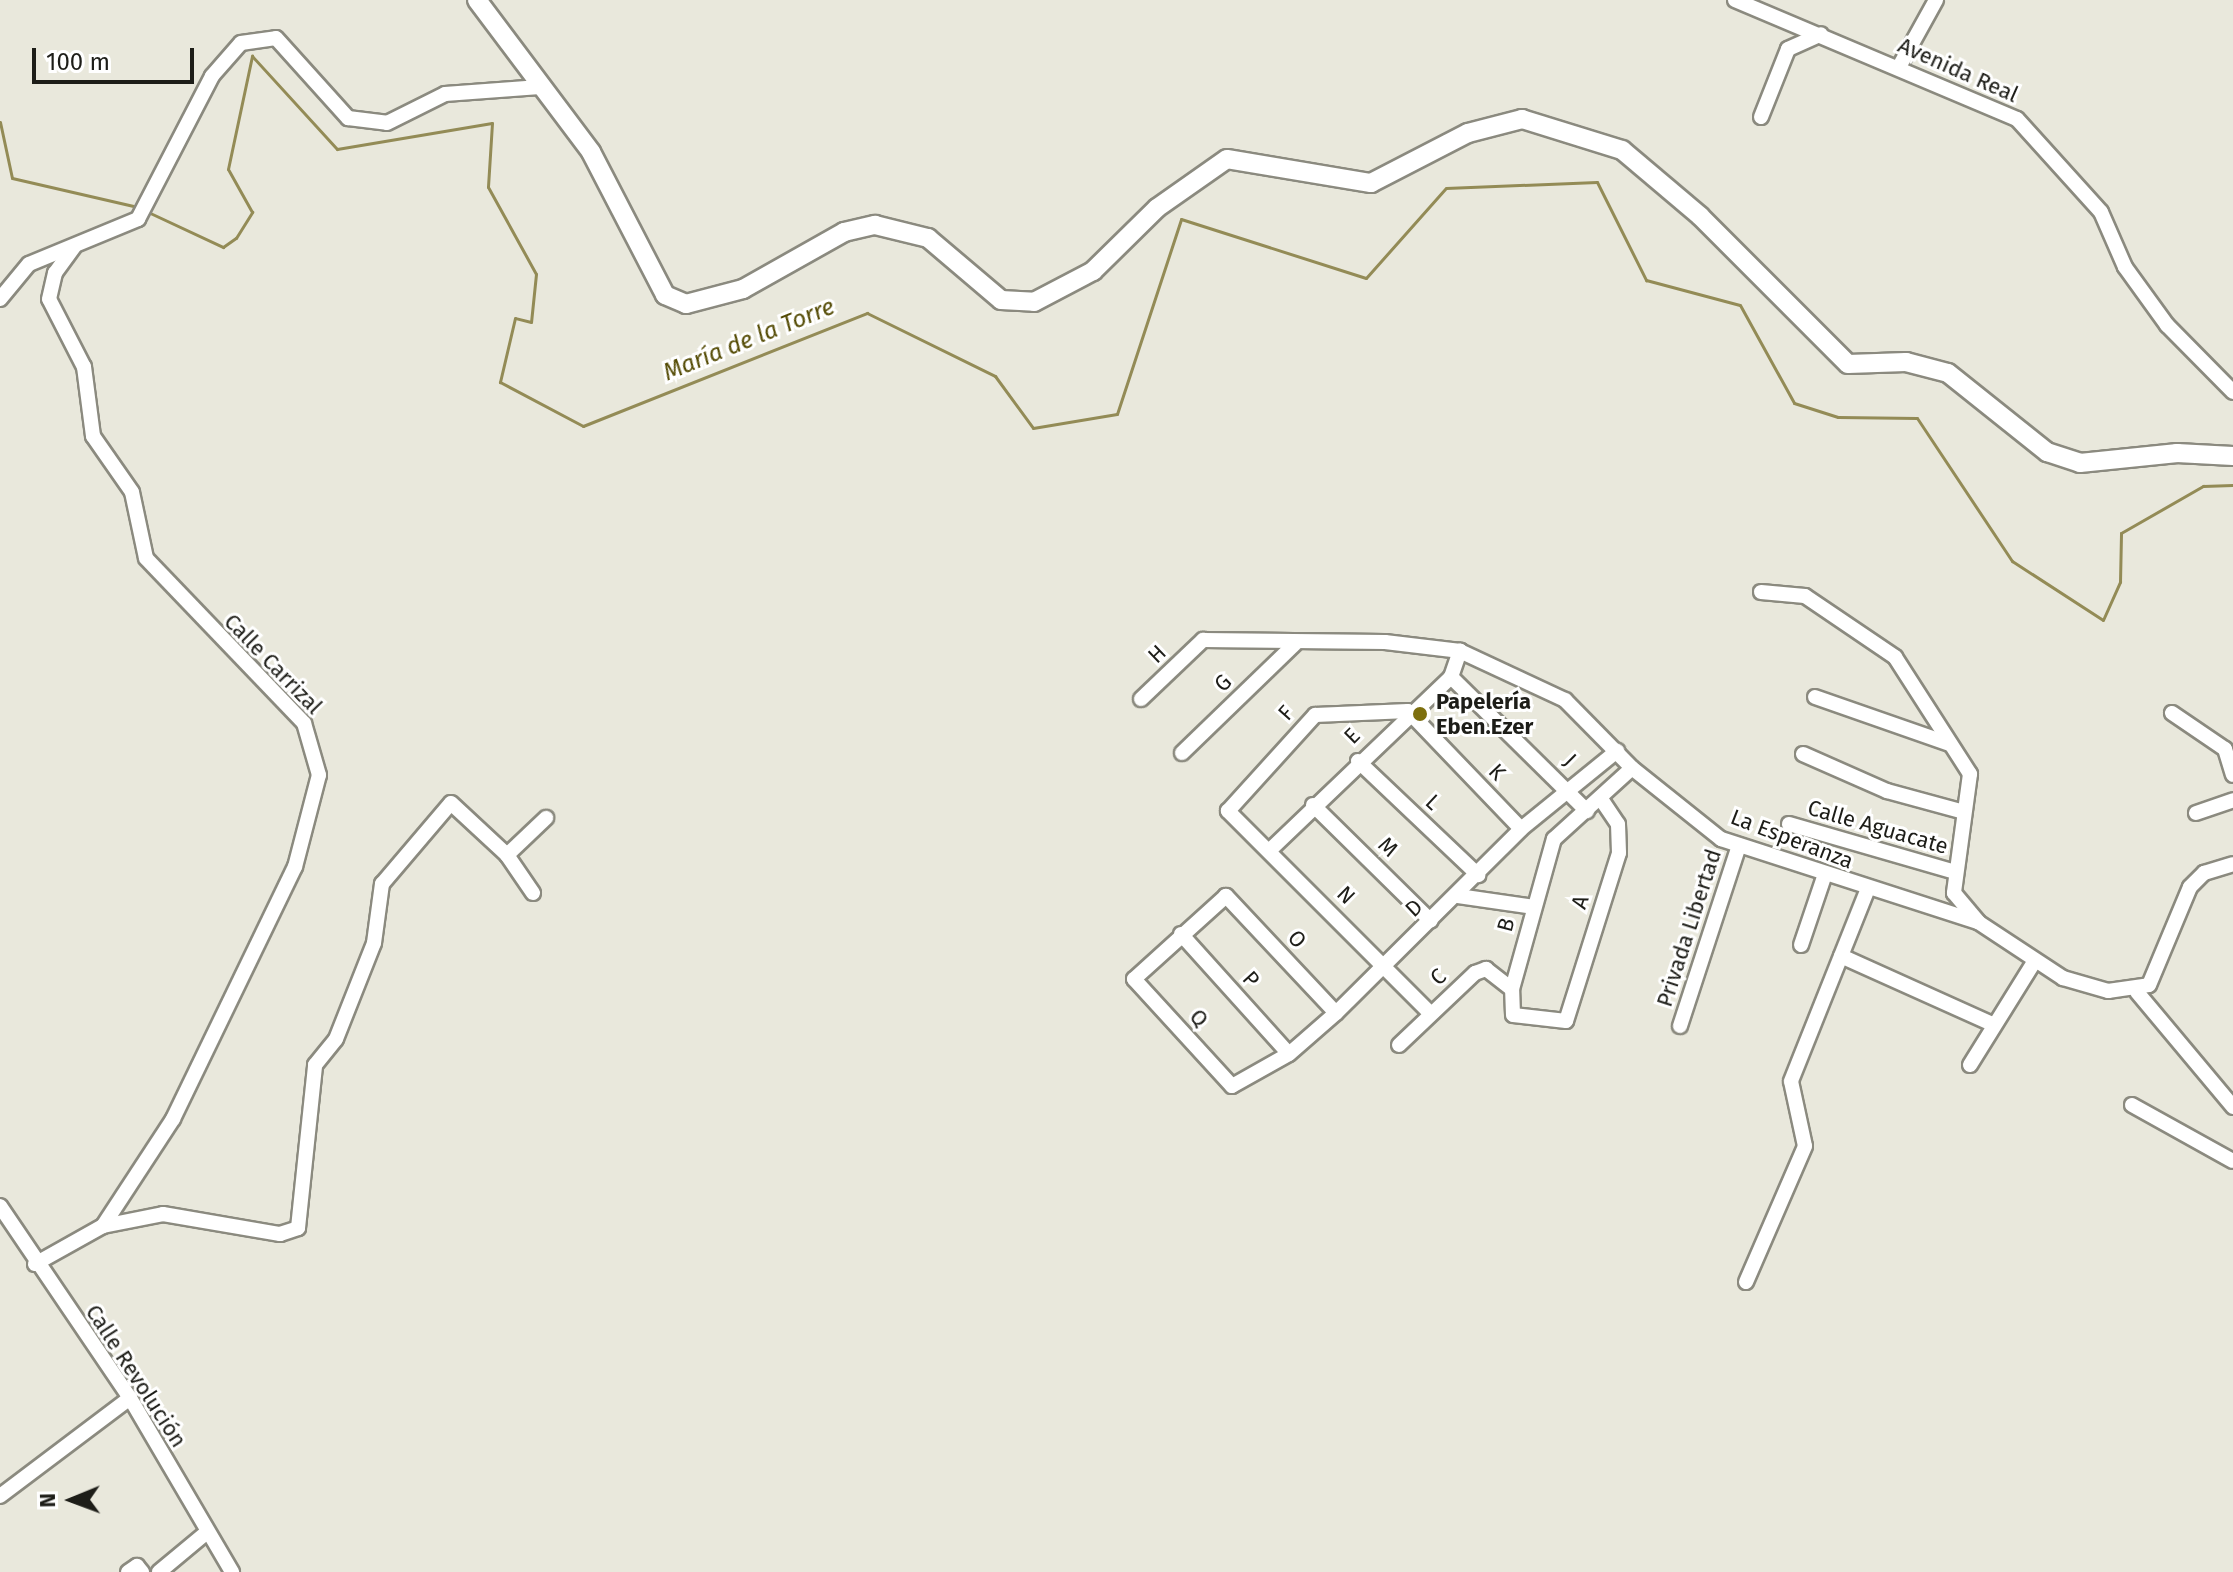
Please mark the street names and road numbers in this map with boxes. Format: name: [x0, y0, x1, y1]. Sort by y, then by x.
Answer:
street label: Avenida Real: [1894, 32, 2022, 108]
street label: Calle Carrizal: [219, 608, 327, 720]
street label: H: [1142, 639, 1172, 669]
street label: G: [1209, 669, 1237, 697]
street label: F: [1273, 700, 1299, 726]
street label: E: [1339, 723, 1365, 749]
street label: J: [1558, 748, 1582, 772]
street label: K: [1483, 758, 1511, 786]
street label: L: [1420, 789, 1446, 815]
street label: Calle Aguacate: [1805, 794, 1951, 860]
street label: La Esperanza: [1727, 803, 1857, 875]
street label: M: [1373, 832, 1403, 862]
street label: Privada Libertad: [1651, 846, 1727, 1010]
street label: N: [1331, 880, 1361, 910]
street label: A: [1565, 892, 1595, 912]
street label: D: [1400, 894, 1428, 922]
street label: B: [1492, 915, 1520, 935]
street label: O: [1282, 924, 1312, 954]
street label: C: [1425, 963, 1451, 991]
street label: P: [1237, 965, 1265, 993]
street label: Q: [1184, 1004, 1214, 1032]
street label: Calle Revolución: [80, 1300, 192, 1452]

